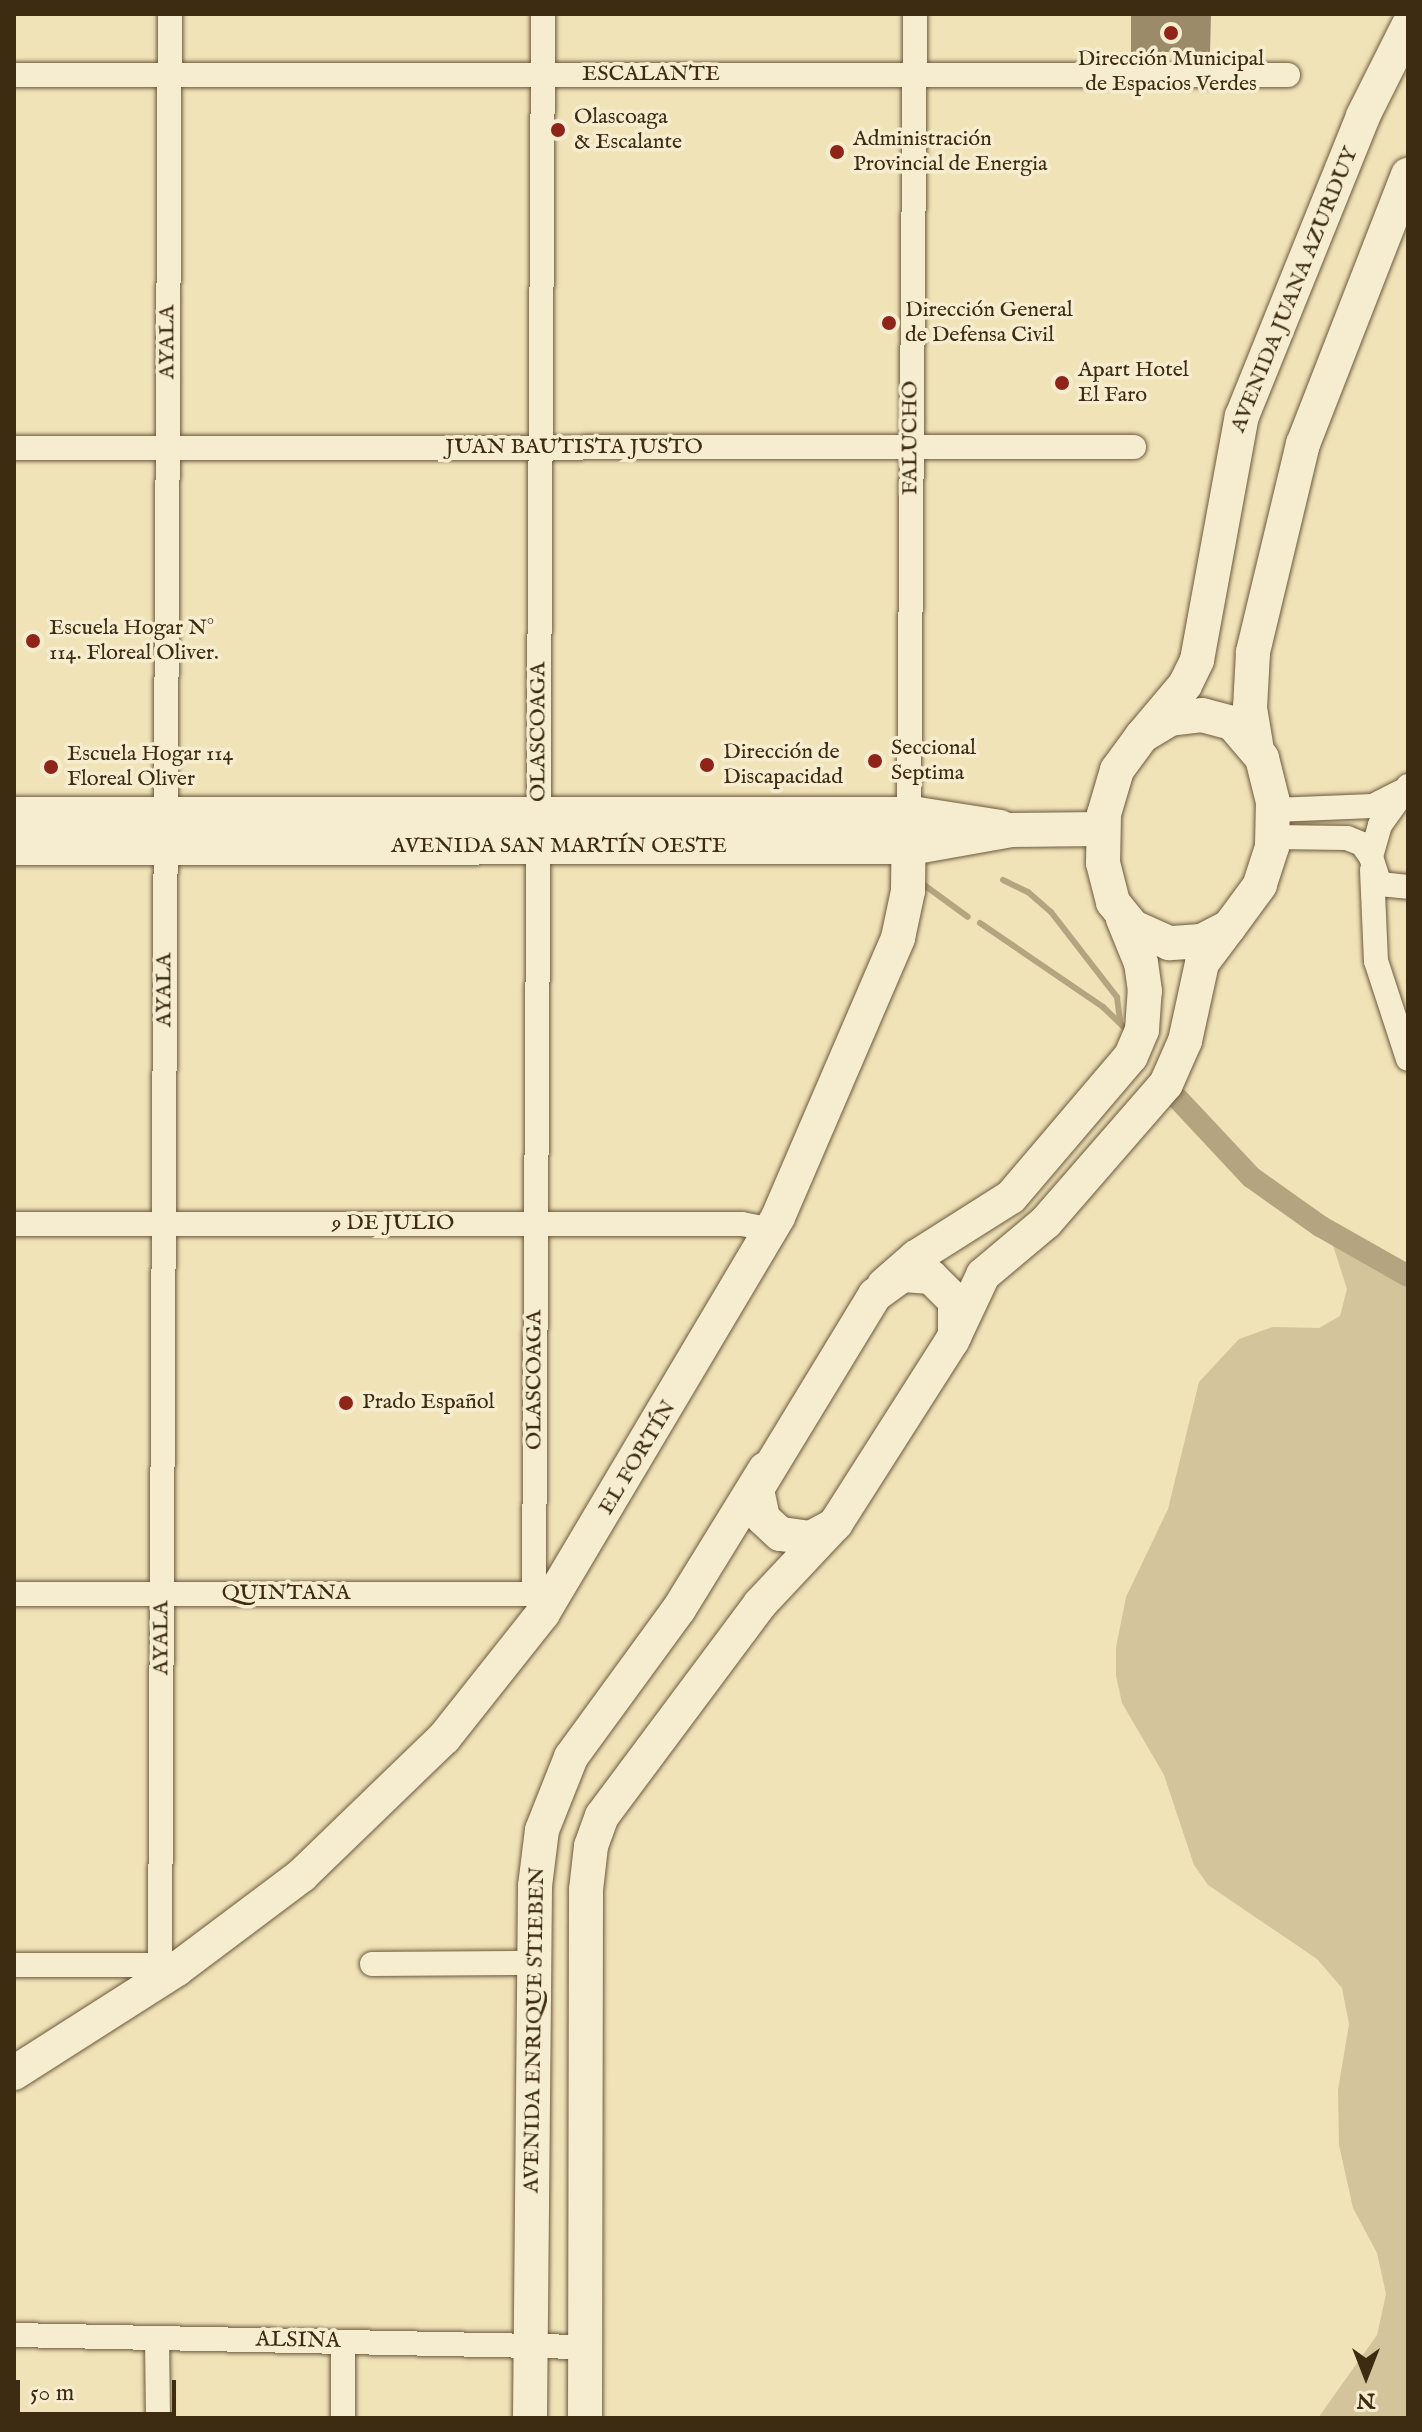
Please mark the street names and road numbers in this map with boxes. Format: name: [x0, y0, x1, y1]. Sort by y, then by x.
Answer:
street label: ESCALANTE: [582, 62, 720, 88]
street label: AVENIDA JUANA AZURDUY: [1226, 143, 1364, 437]
street label: AYALA: [155, 305, 181, 379]
street label: FALUCHO: [898, 381, 924, 495]
street label: JUAN BAUTISTA JUSTO: [445, 435, 703, 461]
street label: OLASCOAGA: [526, 662, 552, 802]
street label: AVENIDA SAN MARTÍN OESTE: [391, 834, 727, 860]
street label: AYALA: [152, 953, 178, 1027]
street label: 9 DE JULIO: [332, 1211, 454, 1237]
street label: OLASCOAGA: [522, 1310, 548, 1450]
street label: EL FORTÍN: [594, 1396, 682, 1520]
street label: QUINTANA: [222, 1581, 350, 1607]
street label: AYALA: [149, 1601, 175, 1675]
street label: AVENIDA ENRIQUE STIEBEN: [519, 1867, 551, 2193]
street label: ALSINA: [255, 2327, 341, 2355]

